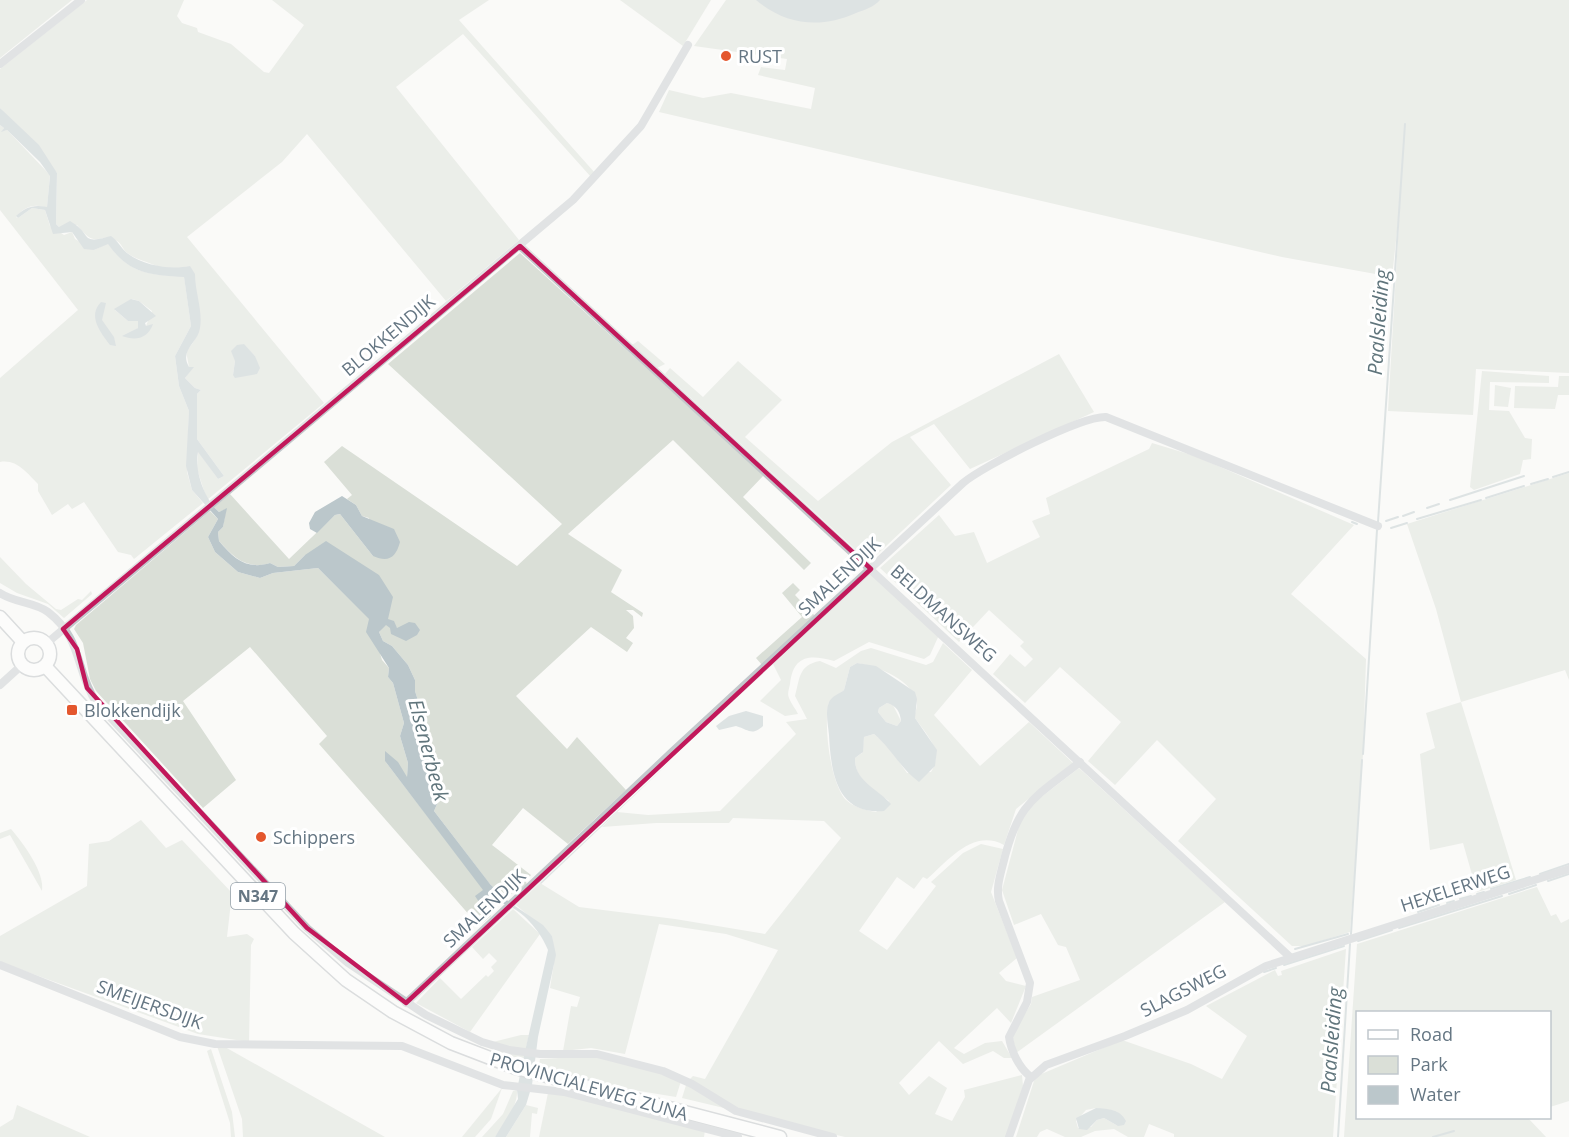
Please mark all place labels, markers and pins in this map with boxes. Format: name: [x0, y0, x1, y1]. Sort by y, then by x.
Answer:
place label: RUST: [738, 44, 782, 68]
marker: RUST: [719, 49, 733, 63]
place label: Blokkendijk: [84, 698, 181, 722]
marker: Blokkendijk: [65, 703, 79, 717]
place label: Schippers: [273, 825, 355, 849]
marker: Schippers: [254, 830, 268, 844]

